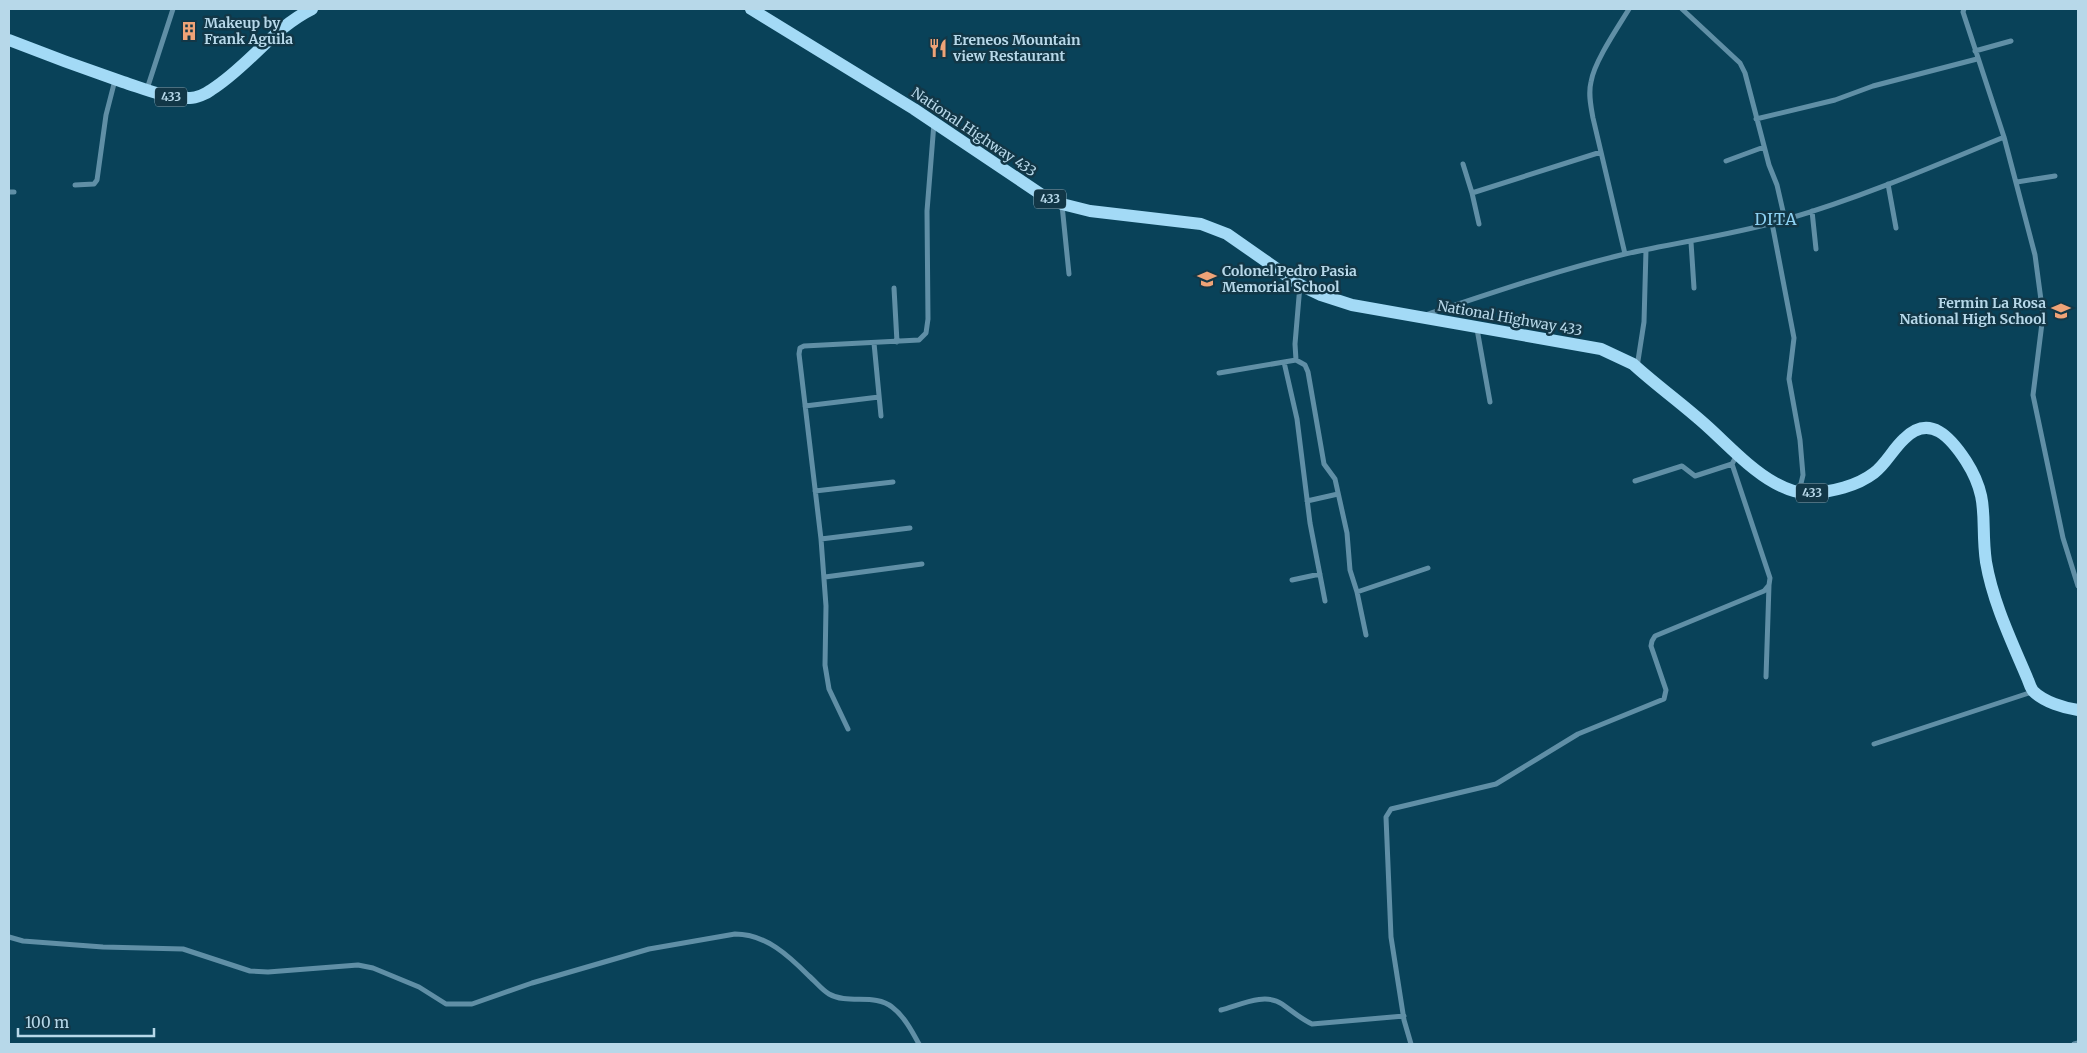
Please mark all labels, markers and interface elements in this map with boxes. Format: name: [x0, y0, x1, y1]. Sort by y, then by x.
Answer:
place label: Makeup by Frank Aguila: [204, 14, 293, 48]
building icon: Makeup by Frank Aguila: [178, 20, 200, 42]
place label: Ereneos Mountain view Restaurant: [952, 31, 1081, 65]
restaurant icon: Ereneos Mountain view Restaurant: [927, 37, 949, 59]
street label: National Highway 433: [908, 83, 1040, 181]
road number: 433: [155, 88, 187, 106]
road number: 433: [1034, 190, 1066, 208]
district label: DITA: [1754, 209, 1798, 229]
place label: Colonel Pedro Pasia Memorial School: [1222, 262, 1357, 296]
school or university icon: Colonel Pedro Pasia Memorial School: [1196, 268, 1218, 290]
place label: Fermin La Rosa National High School: [1900, 294, 2046, 328]
street label: National Highway 433: [1436, 296, 1584, 340]
school or university icon: Fermin La Rosa National High School: [2050, 300, 2072, 322]
road number: 433: [1796, 483, 1828, 502]
scale bar: [18, 1006, 154, 1038]
text: 100 m: [25, 1013, 69, 1032]

